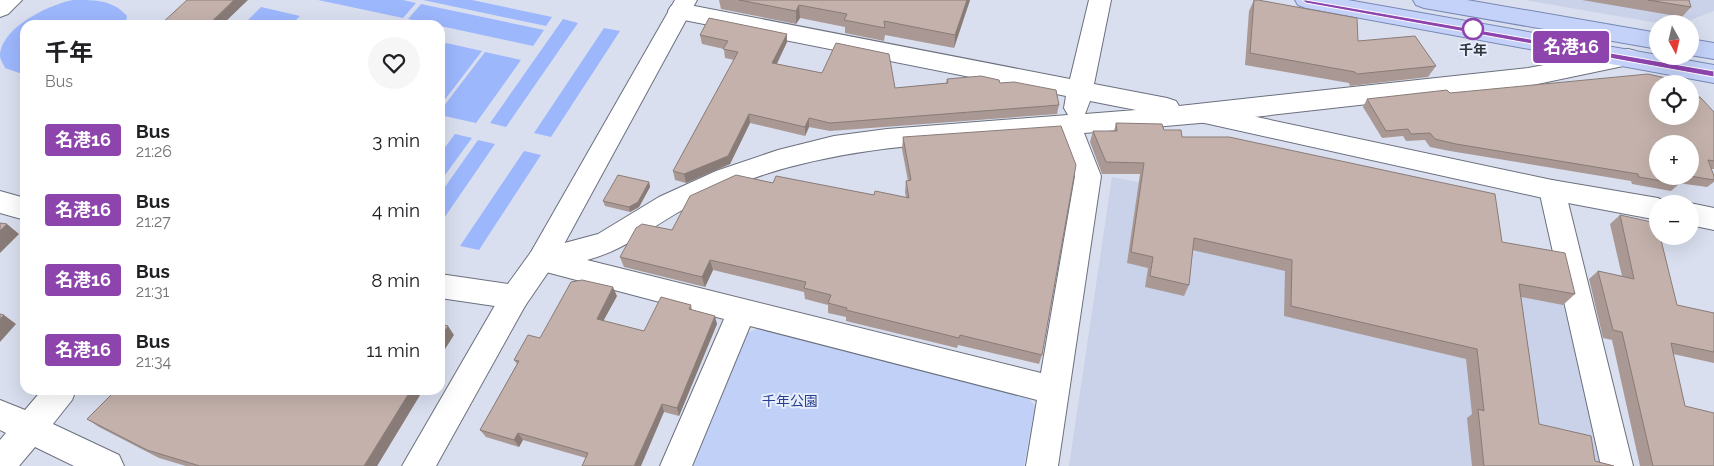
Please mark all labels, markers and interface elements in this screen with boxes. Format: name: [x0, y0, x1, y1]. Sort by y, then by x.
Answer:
north arrow: [1649, 15, 1699, 65]
map controls: [1649, 15, 1699, 245]
marker: 千年: [1462, 18, 1484, 40]
line badge: 名港16: [1536, 31, 1606, 63]
text: 名港16: [1543, 36, 1599, 57]
button: heart: [368, 37, 420, 89]
text: 千年: [45, 38, 93, 67]
place label: 千年: [1459, 42, 1487, 58]
text: Bus: [45, 72, 73, 91]
button: locate: [1649, 75, 1699, 125]
text: Bus: [136, 120, 170, 142]
text: 名港16: [55, 129, 111, 150]
text: 3 min: [372, 129, 420, 151]
button: +: [1649, 135, 1699, 185]
text: 21:26: [136, 142, 172, 161]
text: Bus: [136, 190, 170, 212]
button: −: [1649, 195, 1699, 245]
text: 名港16: [55, 199, 111, 220]
text: 4 min: [372, 199, 420, 221]
text: 21:27: [136, 212, 171, 231]
text: Bus: [136, 260, 170, 282]
text: 名港16: [55, 269, 111, 290]
text: 8 min: [371, 269, 420, 291]
text: 21:31: [136, 282, 169, 301]
text: Bus: [136, 330, 170, 352]
text: 名港16: [55, 339, 111, 360]
text: 11 min: [366, 339, 420, 361]
text: 21:34: [136, 352, 171, 371]
park label: 千年公園: [762, 393, 818, 409]

